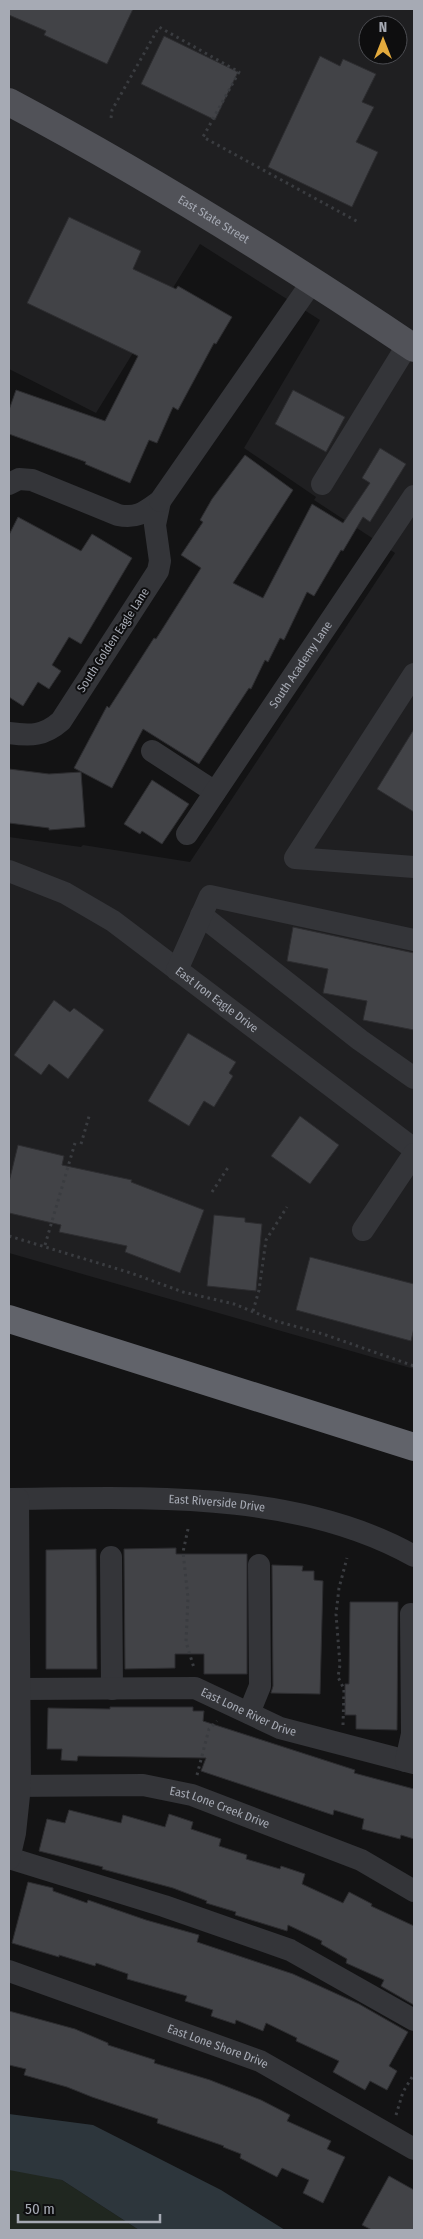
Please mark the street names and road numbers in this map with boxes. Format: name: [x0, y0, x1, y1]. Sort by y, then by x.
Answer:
street label: East State Street: [176, 192, 252, 247]
street label: South Golden Eagle Lane: [74, 585, 152, 695]
street label: South Academy Lane: [266, 618, 335, 711]
street label: East Iron Eagle Drive: [173, 964, 261, 1035]
street label: East Riverside Drive: [168, 1492, 266, 1515]
street label: East Lone River Drive: [199, 1685, 298, 1739]
street label: East Lone Creek Drive: [168, 1784, 272, 1831]
street label: East Lone Shore Drive: [166, 2021, 271, 2071]

